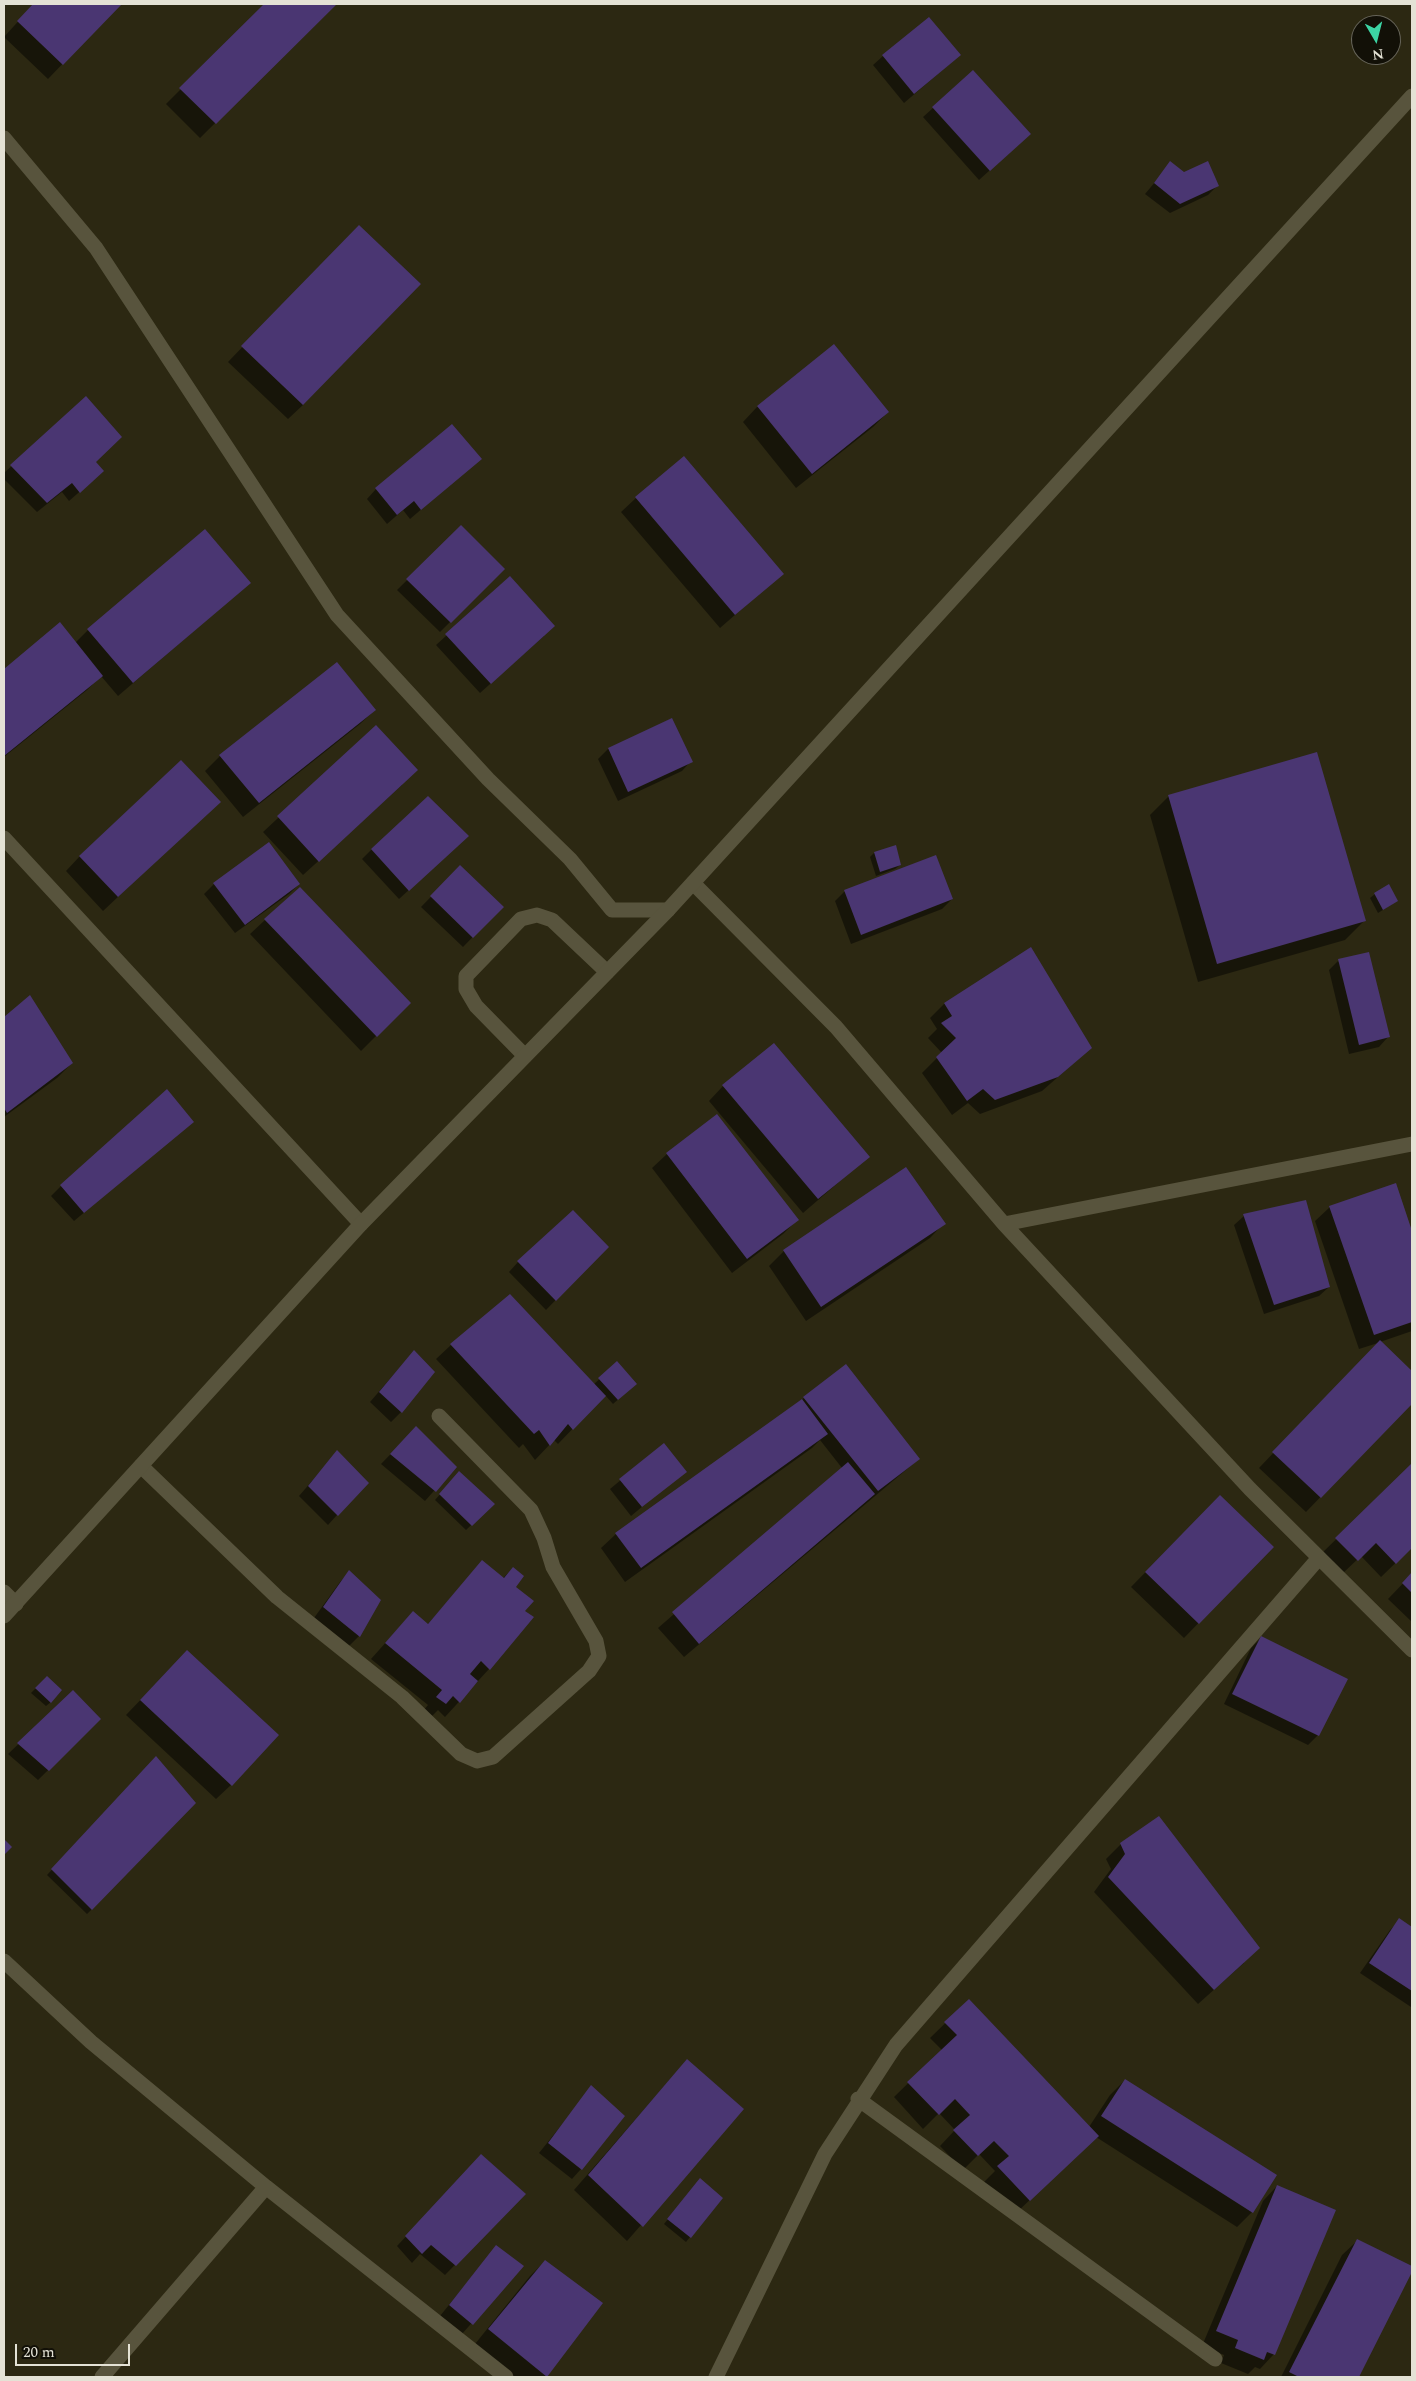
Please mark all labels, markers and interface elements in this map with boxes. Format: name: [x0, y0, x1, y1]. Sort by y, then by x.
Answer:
north arrow: [1351, 15, 1401, 65]
text: N: [1371, 43, 1385, 66]
scale bar: [18, 2334, 132, 2366]
text: 20 m: [23, 2341, 55, 2364]

